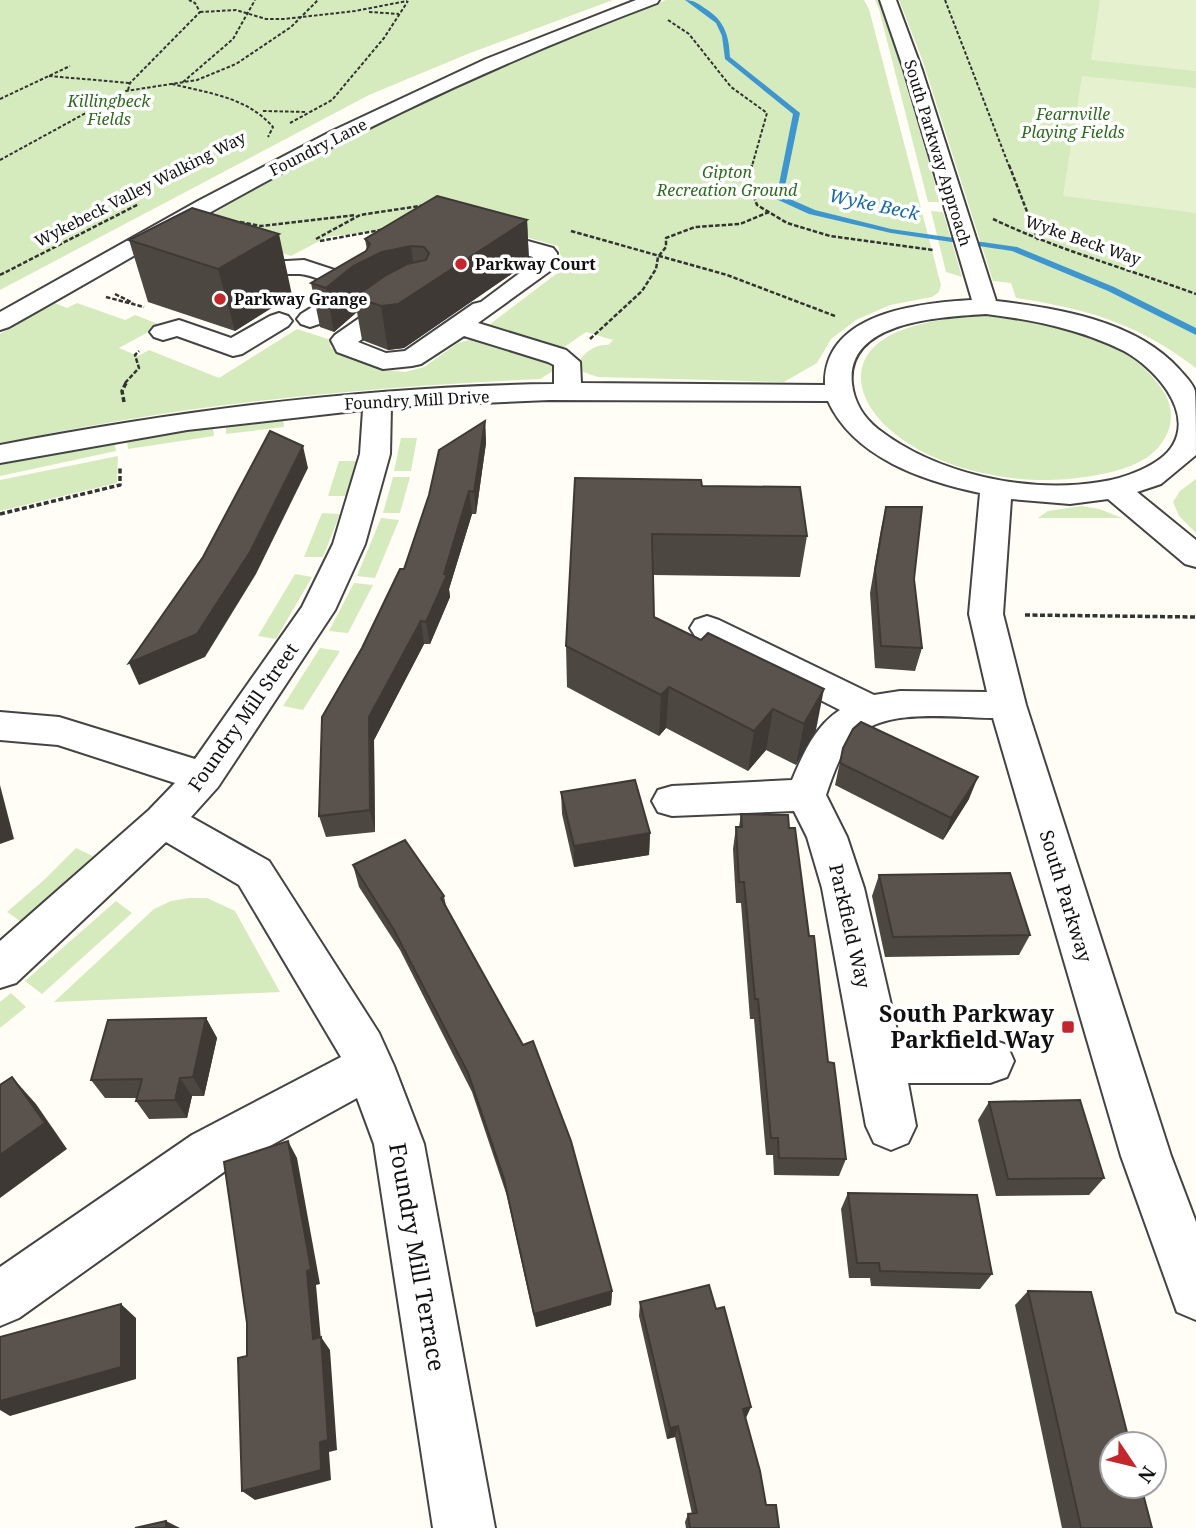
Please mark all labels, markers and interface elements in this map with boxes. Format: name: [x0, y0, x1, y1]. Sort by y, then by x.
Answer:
street label: South Parkway Approach: [899, 57, 977, 249]
park label: Killingbeck Fields: [67, 90, 151, 130]
park label: Fearnville Playing Fields: [1020, 103, 1125, 143]
street label: Foundry Lane: [265, 113, 371, 181]
street label: Wykebeck Valley Walking Way: [31, 126, 250, 252]
park label: Gipton Recreation Ground: [656, 161, 798, 201]
water label: Wyke Beck: [827, 183, 922, 225]
street label: Wyke Beck Way: [1022, 210, 1145, 270]
place label: Parkway Court: [475, 253, 596, 275]
marker: Parkway Court: [453, 256, 469, 272]
place label: Parkway Grange: [234, 288, 368, 310]
marker: Parkway Grange: [212, 291, 228, 307]
street label: Foundry Mill Drive: [344, 385, 490, 415]
street label: Foundry Mill Street: [182, 637, 304, 796]
street label: South Parkway: [1034, 827, 1098, 965]
street label: Parkfield Way: [823, 861, 877, 991]
place label: South Parkway Parkfield Way: [879, 997, 1055, 1055]
marker: South Parkway Parkfield Way: [1060, 1019, 1076, 1035]
street label: Foundry Mill Terrace: [382, 1140, 454, 1374]
north arrow: [1098, 1430, 1168, 1500]
text: N: [1132, 1461, 1162, 1488]

